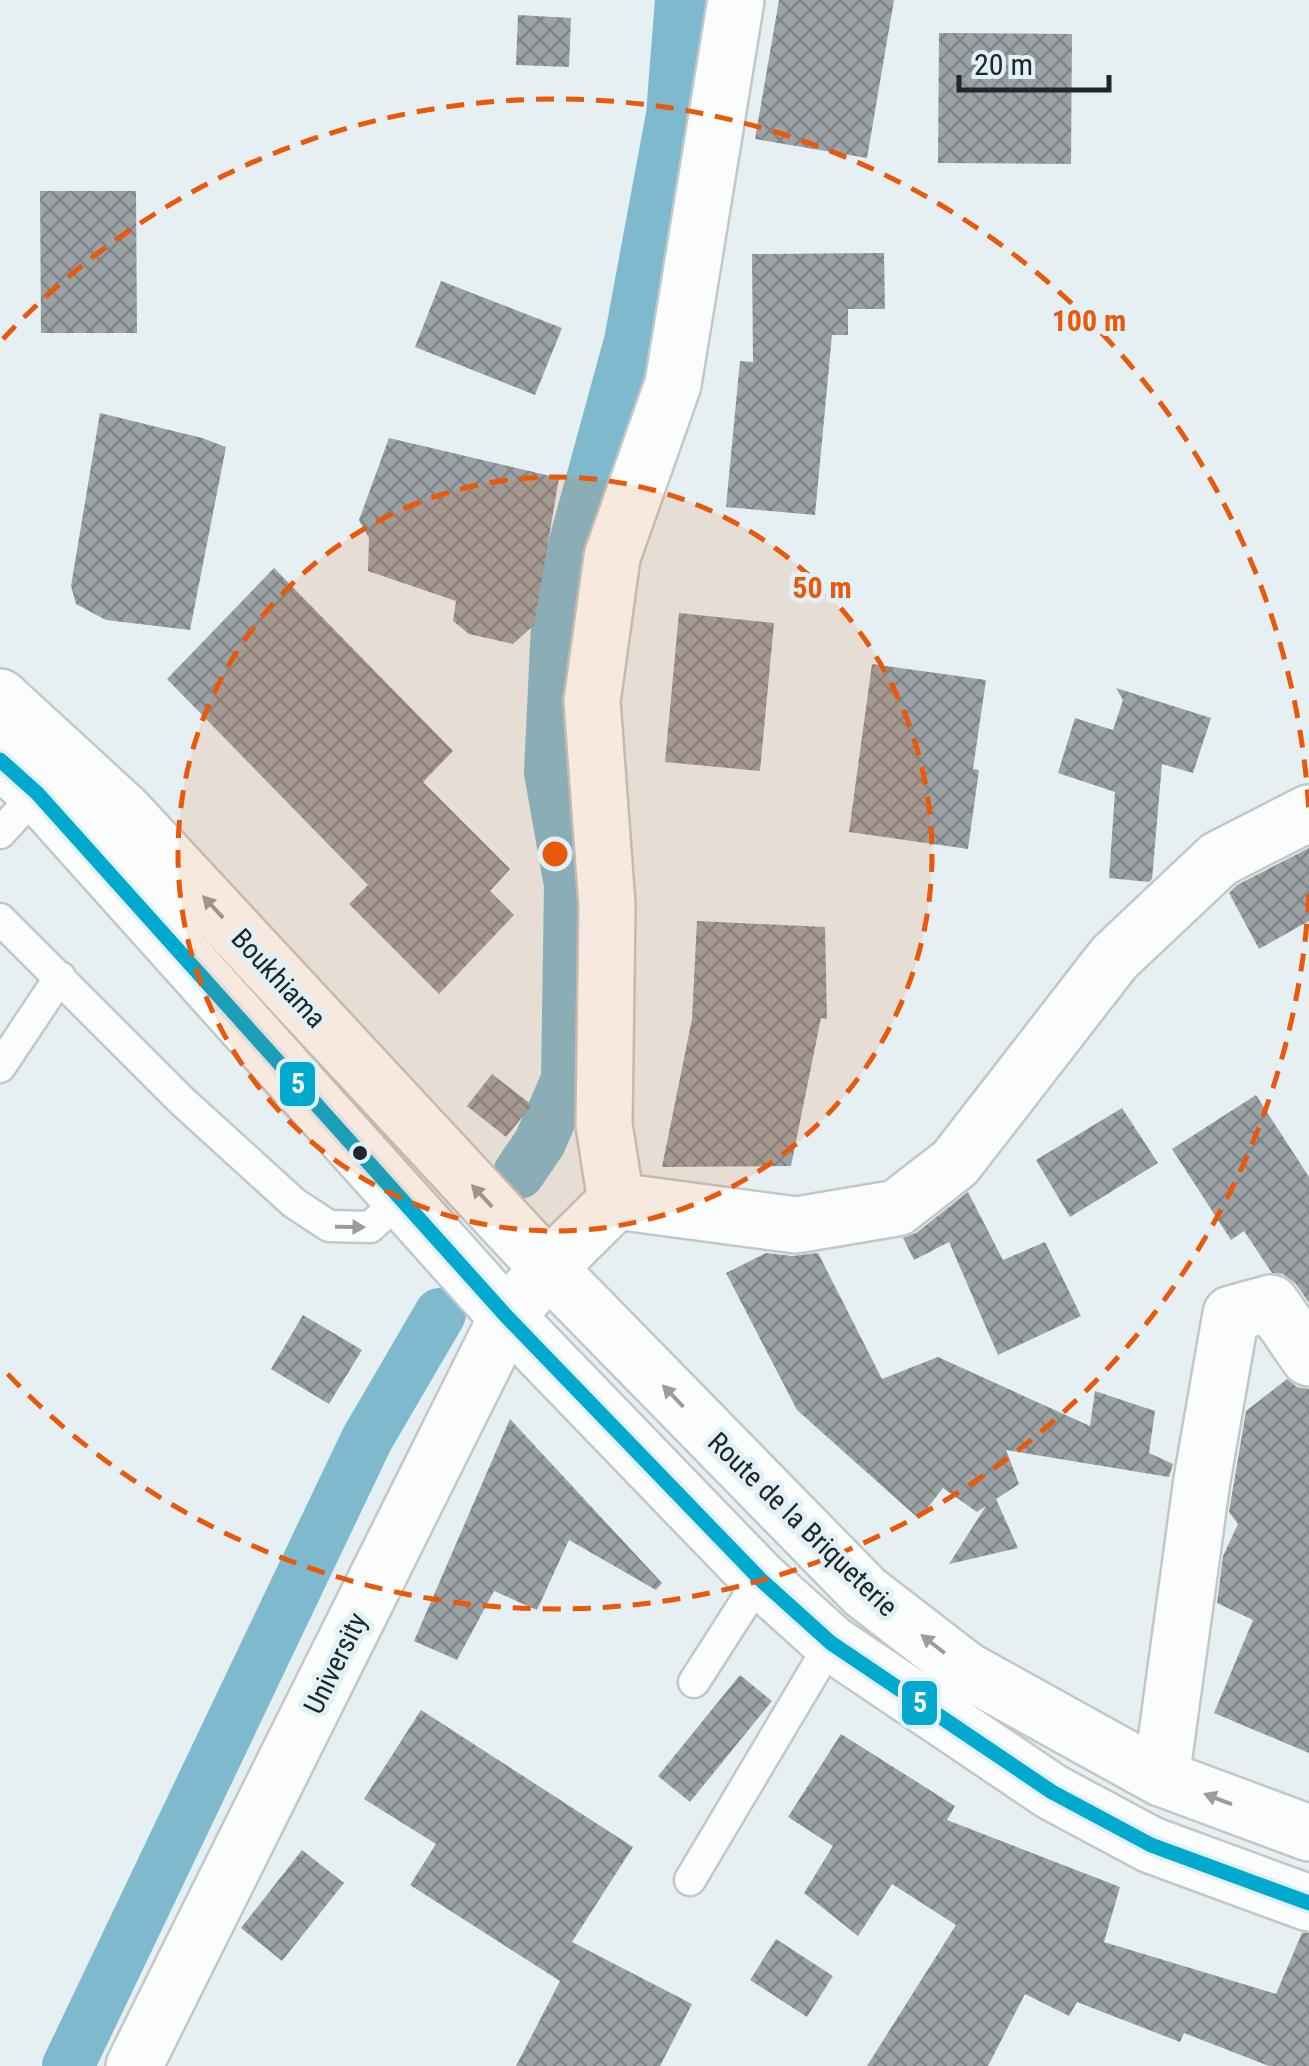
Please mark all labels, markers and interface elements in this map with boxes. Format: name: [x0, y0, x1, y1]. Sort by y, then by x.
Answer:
scale bar: [959, 30, 1109, 92]
text: 20 m: [974, 47, 1033, 82]
text: 100 m: [1052, 303, 1126, 338]
text: 50 m: [792, 570, 852, 605]
centre of rings: [537, 836, 573, 872]
one-way arrow: [202, 896, 225, 920]
street label: Boukhiama: [225, 922, 333, 1035]
line badge: 5: [278, 1060, 317, 1108]
text: 5: [291, 1067, 305, 1100]
unlabelled marker: [350, 1143, 370, 1163]
one-way arrow: [471, 1185, 494, 1209]
one-way arrow: [334, 1219, 366, 1235]
one-way arrow: [662, 1384, 686, 1408]
street label: Route de la Briqueterie: [701, 1426, 904, 1623]
street label: University: [297, 1607, 374, 1719]
one-way arrow: [920, 1635, 946, 1655]
line badge: 5: [900, 1679, 939, 1727]
text: 5: [913, 1686, 927, 1719]
one-way arrow: [1202, 1791, 1232, 1806]

